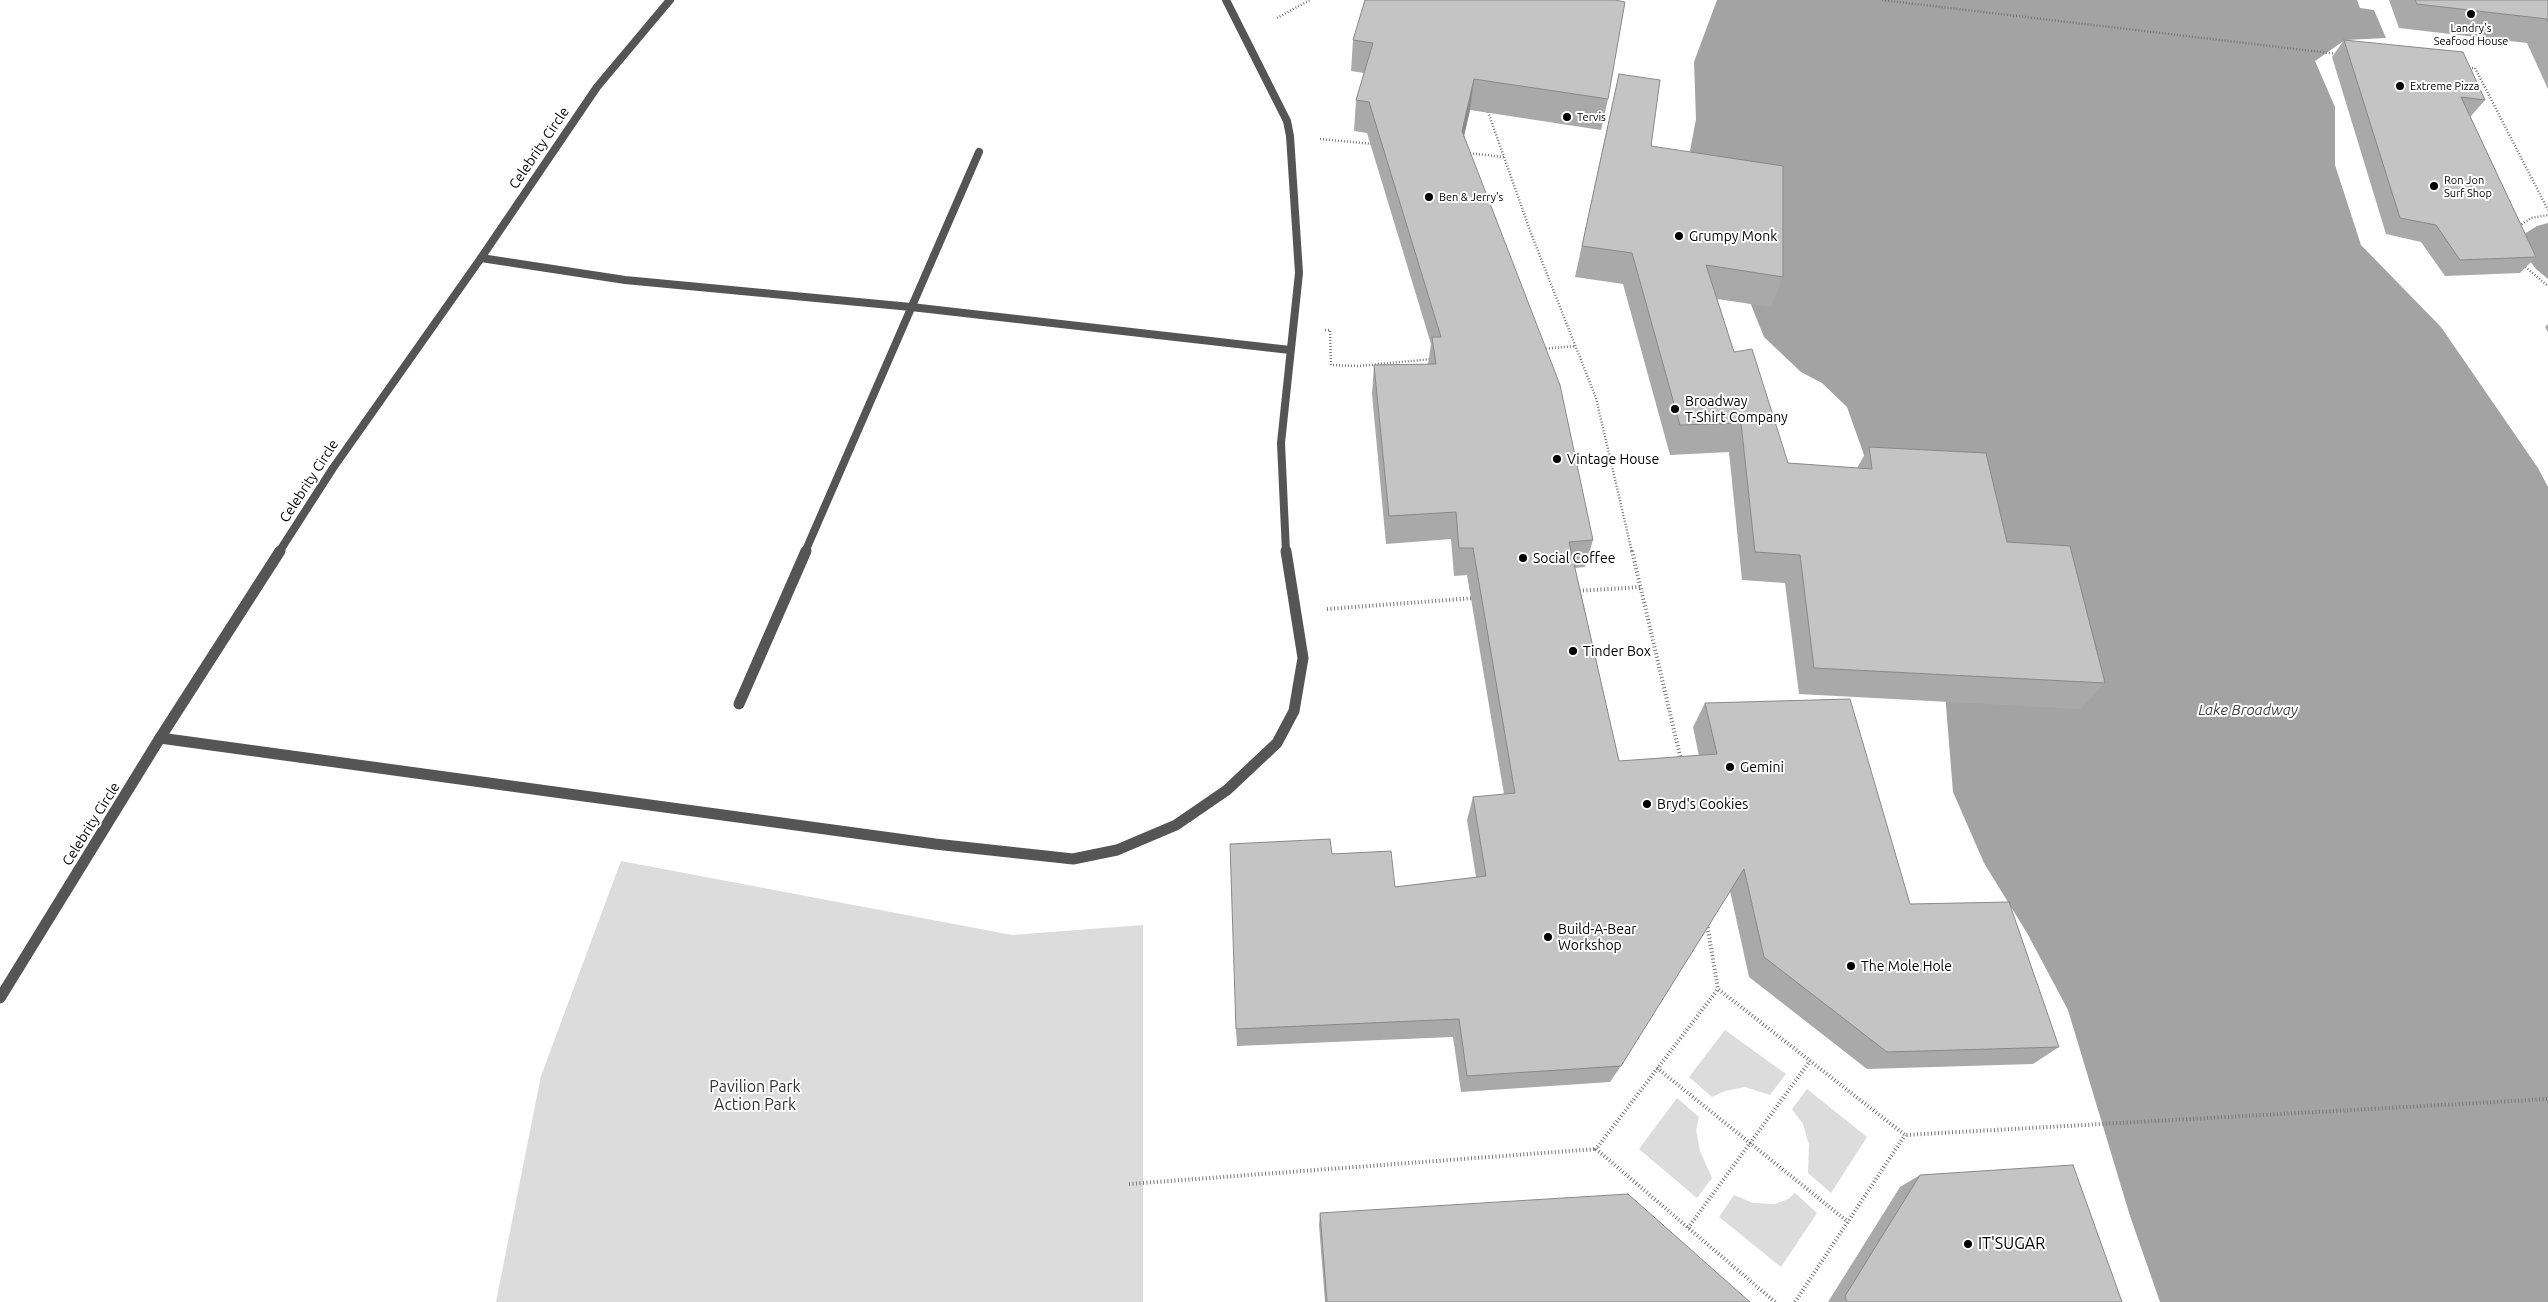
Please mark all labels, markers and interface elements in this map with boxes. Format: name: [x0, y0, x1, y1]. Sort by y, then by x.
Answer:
marker: Landry's Seafood House: [2465, 8, 2477, 20]
place label: Landry's Seafood House: [2434, 21, 2508, 47]
place label: Extreme Pizza: [2410, 79, 2479, 93]
marker: Extreme Pizza: [2394, 80, 2406, 92]
street label: Celebrity Circle: [505, 104, 573, 192]
place label: Tervis: [1577, 110, 1606, 124]
marker: Tervis: [1561, 111, 1573, 123]
place label: Ron Jon Surf Shop: [2444, 173, 2492, 199]
marker: Ron Jon Surf Shop: [2428, 180, 2440, 192]
place label: Ben & Jerry's: [1439, 190, 1503, 204]
marker: Ben & Jerry's: [1423, 191, 1435, 203]
place label: Grumpy Monk: [1689, 228, 1777, 244]
marker: Grumpy Monk: [1673, 230, 1685, 242]
place label: Broadway T-Shirt Company: [1685, 393, 1788, 426]
marker: Broadway T-Shirt Company: [1669, 403, 1681, 415]
street label: Celebrity Circle: [276, 436, 342, 526]
place label: Vintage House: [1567, 451, 1659, 467]
marker: Vintage House: [1551, 453, 1563, 465]
place label: Social Coffee: [1533, 550, 1615, 566]
marker: Social Coffee: [1517, 552, 1529, 564]
place label: Tinder Box: [1583, 643, 1651, 659]
marker: Tinder Box: [1567, 645, 1579, 657]
water label: Lake Broadway: [2198, 701, 2298, 719]
place label: Gemini: [1740, 759, 1784, 775]
marker: Gemini: [1724, 761, 1736, 773]
street label: Celebrity Circle: [59, 779, 123, 869]
place label: Bryd's Cookies: [1657, 796, 1748, 812]
marker: Bryd's Cookies: [1641, 798, 1653, 810]
place label: Build-A-Bear Workshop: [1558, 921, 1636, 954]
marker: Build-A-Bear Workshop: [1542, 931, 1554, 943]
place label: The Mole Hole: [1861, 958, 1952, 974]
marker: The Mole Hole: [1845, 960, 1857, 972]
park label: Pavilion Park Action Park: [709, 1077, 801, 1115]
place label: IT'SUGAR: [1978, 1234, 2045, 1254]
marker: IT'SUGAR: [1962, 1238, 1974, 1250]

